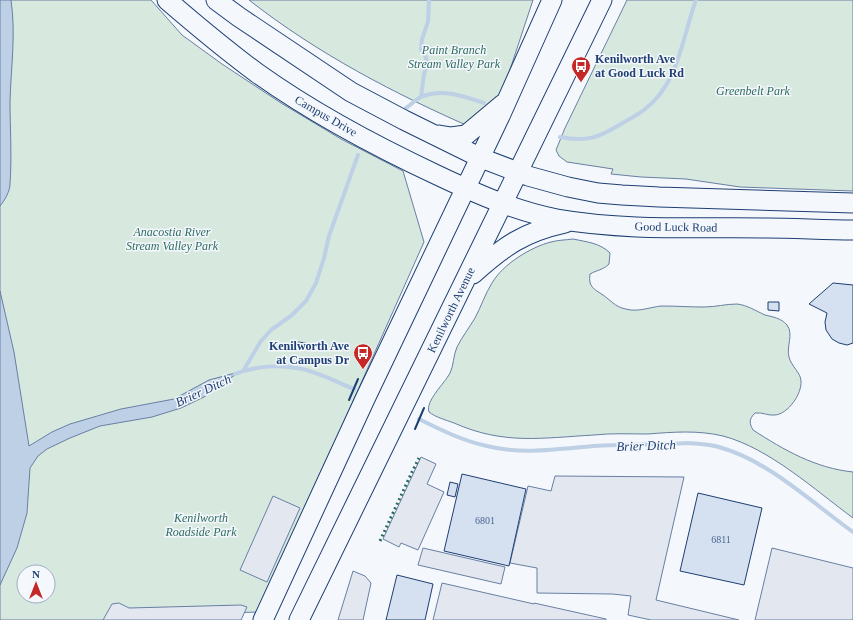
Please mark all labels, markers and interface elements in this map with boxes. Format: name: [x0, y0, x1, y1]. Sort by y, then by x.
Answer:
park label: Paint Branch Stream Valley Park: [408, 43, 501, 71]
place label: Kenilworth Ave at Good Luck Rd: [595, 52, 684, 80]
bus stop icon: Kenilworth Ave at Good Luck Rd: [570, 55, 592, 83]
park label: Greenbelt Park: [716, 84, 791, 98]
street label: Campus Drive: [292, 93, 360, 139]
street label: Good Luck Road: [635, 219, 717, 235]
park label: Anacostia River Stream Valley Park: [126, 225, 219, 253]
street label: Kenilworth Avenue: [424, 265, 478, 355]
place label: Kenilworth Ave at Campus Dr: [269, 339, 350, 367]
bus stop icon: Kenilworth Ave at Campus Dr: [352, 342, 374, 370]
water label: Brier Ditch: [173, 371, 233, 410]
water label: Brier Ditch: [616, 437, 676, 454]
park label: Kenilworth Roadside Park: [165, 511, 237, 539]
house number: 6801: [475, 515, 495, 526]
house number: 6811: [711, 534, 731, 545]
north arrow: [16, 564, 56, 604]
text: N: [32, 568, 40, 580]

